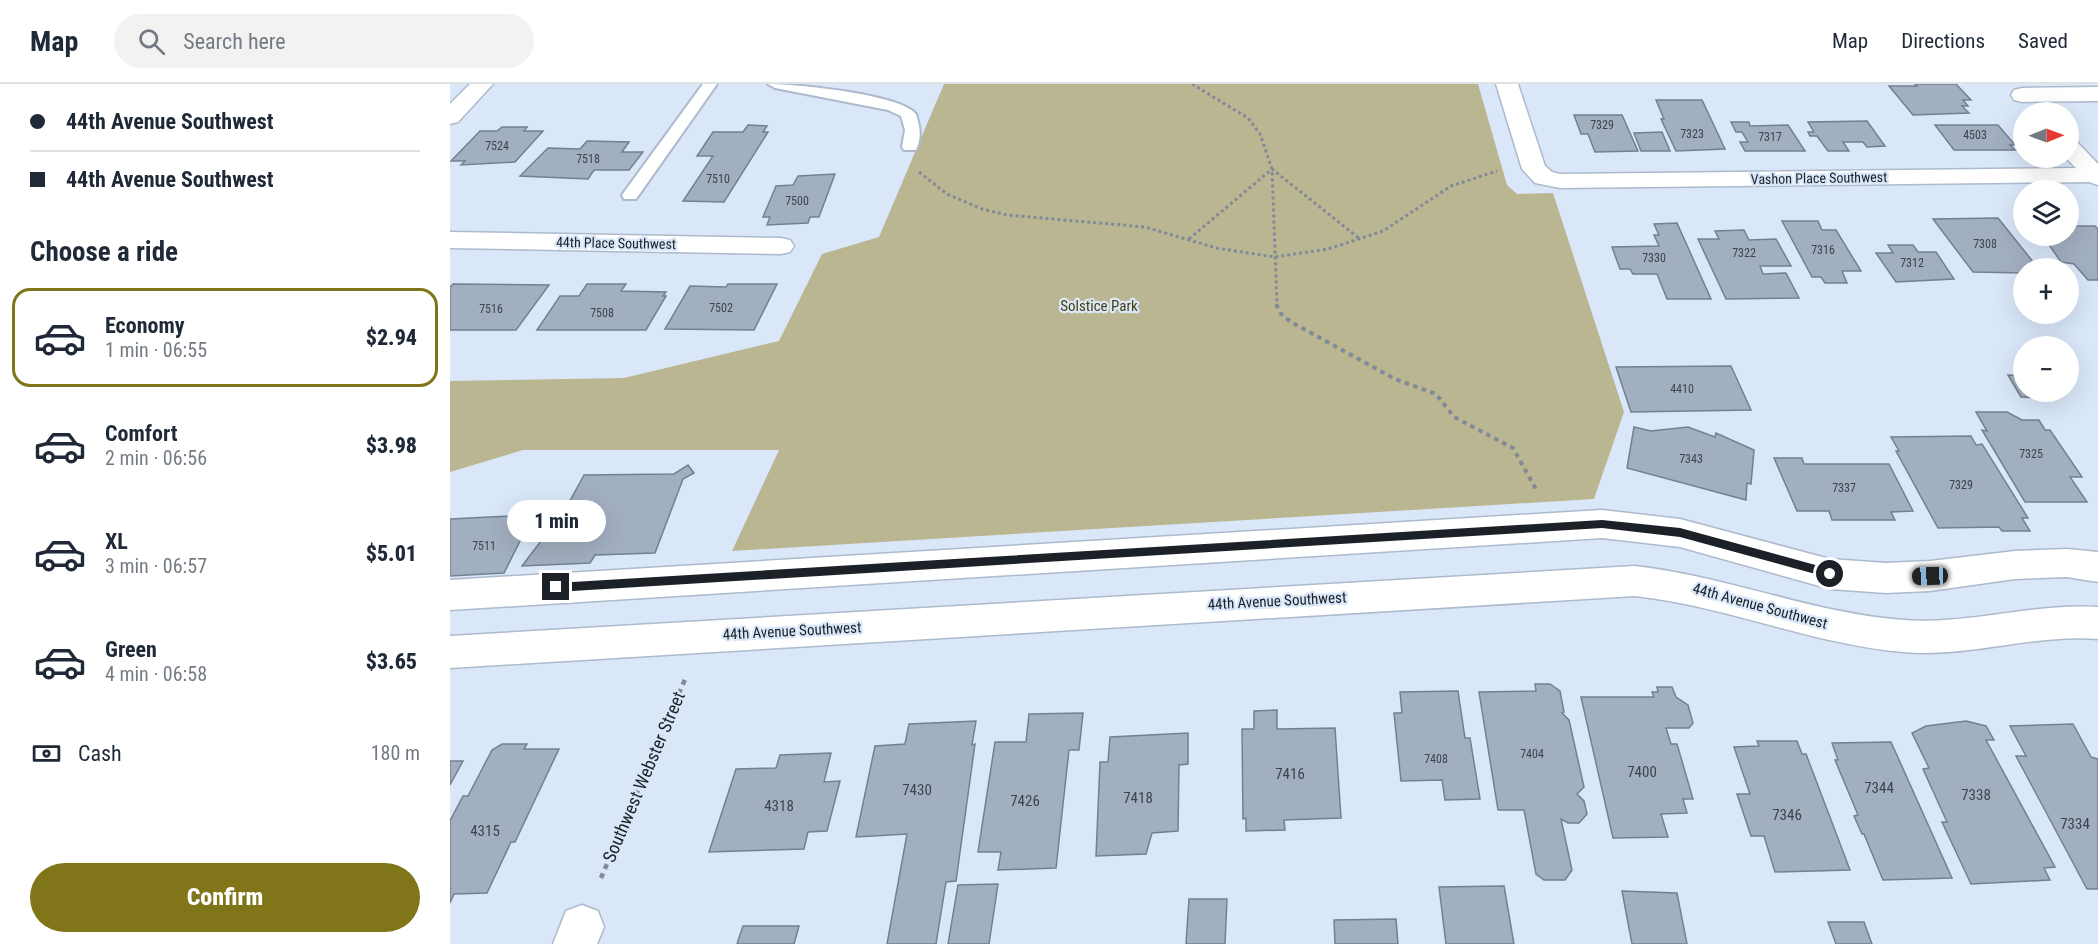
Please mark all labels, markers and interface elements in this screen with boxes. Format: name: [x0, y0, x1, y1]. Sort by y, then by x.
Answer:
search box: [114, 14, 534, 68]
text: Map: [30, 25, 78, 58]
icon: search: [135, 25, 168, 58]
text: Search here: [183, 29, 286, 54]
text: Map: [1832, 29, 1868, 53]
text: Directions: [1901, 29, 1985, 53]
text: Saved: [2018, 29, 2068, 53]
north arrow: [2013, 102, 2079, 168]
map controls: [2013, 102, 2079, 402]
text: 44th Avenue Southwest: [66, 109, 273, 134]
house number: 7329: [1590, 118, 1614, 132]
house number: 7323: [1680, 127, 1704, 141]
house number: 4503: [1963, 128, 1987, 142]
house number: 7317: [1758, 130, 1782, 144]
house number: 7524: [485, 139, 509, 153]
house number: 7518: [576, 152, 600, 166]
text: 44th Avenue Southwest: [66, 167, 273, 192]
street label: Vashon Place Southwest: [1751, 169, 1887, 187]
house number: 7510: [706, 172, 730, 186]
button: layers: [2013, 180, 2079, 246]
house number: 7500: [785, 194, 809, 208]
street label: 44th Place Southwest: [556, 234, 676, 252]
text: Choose a ride: [30, 236, 178, 268]
house number: 7308: [1973, 237, 1997, 251]
house number: 7316: [1811, 243, 1835, 257]
house number: 7322: [1732, 246, 1756, 260]
house number: 7330: [1642, 251, 1666, 265]
house number: 7312: [1900, 256, 1924, 270]
button: +: [2013, 258, 2079, 324]
park label: Solstice Park: [1060, 297, 1138, 315]
house number: 7502: [709, 301, 733, 315]
house number: 7516: [479, 302, 503, 316]
house number: 7508: [590, 306, 614, 320]
icon: car: [33, 311, 87, 365]
text: Economy: [105, 313, 185, 338]
text: $2.94: [366, 325, 417, 350]
button: −: [2013, 336, 2079, 402]
text: 1 min · 06:55: [105, 338, 207, 362]
house number: 4410: [1670, 382, 1694, 396]
icon: car: [33, 419, 87, 473]
text: Comfort: [105, 421, 178, 446]
text: $3.98: [366, 433, 417, 458]
text: 2 min · 06:56: [105, 446, 207, 470]
house number: 7325: [2019, 447, 2043, 461]
house number: 7343: [1679, 452, 1703, 466]
house number: 7329: [1949, 478, 1973, 492]
house number: 7337: [1832, 481, 1856, 495]
callout: 1 min: [507, 500, 606, 542]
text: 1 min: [534, 509, 579, 533]
icon: car: [33, 527, 87, 581]
text: XL: [105, 529, 128, 554]
house number: 7511: [472, 539, 496, 553]
text: $5.01: [366, 541, 417, 566]
text: 3 min · 06:57: [105, 554, 207, 578]
route start: [1816, 560, 1843, 587]
car: [1912, 566, 1948, 586]
route end: [542, 573, 569, 600]
street label: 44th Avenue Southwest: [1691, 579, 1829, 633]
street label: 44th Avenue Southwest: [1207, 588, 1347, 614]
street label: 44th Avenue Southwest: [722, 618, 862, 644]
icon: car: [33, 635, 87, 689]
text: Green: [105, 637, 157, 662]
text: $3.65: [366, 649, 417, 674]
text: 4 min · 06:58: [105, 662, 207, 686]
street label: Southwest Webster Street: [598, 688, 689, 865]
icon: cash: [30, 737, 63, 770]
text: Cash: [78, 741, 122, 766]
text: 180 m: [371, 741, 420, 765]
house number: 7404: [1520, 747, 1544, 761]
house number: 7408: [1424, 752, 1448, 766]
house number: 7400: [1627, 763, 1657, 781]
house number: 7416: [1275, 765, 1305, 783]
house number: 7344: [1864, 779, 1894, 797]
house number: 7430: [902, 781, 932, 799]
house number: 7338: [1961, 786, 1991, 804]
house number: 7418: [1123, 789, 1153, 807]
house number: 7426: [1010, 792, 1040, 810]
house number: 4318: [764, 797, 794, 815]
house number: 7346: [1772, 806, 1802, 824]
house number: 7334: [2060, 815, 2090, 833]
house number: 4315: [470, 822, 500, 840]
button: Confirm: [30, 863, 420, 932]

